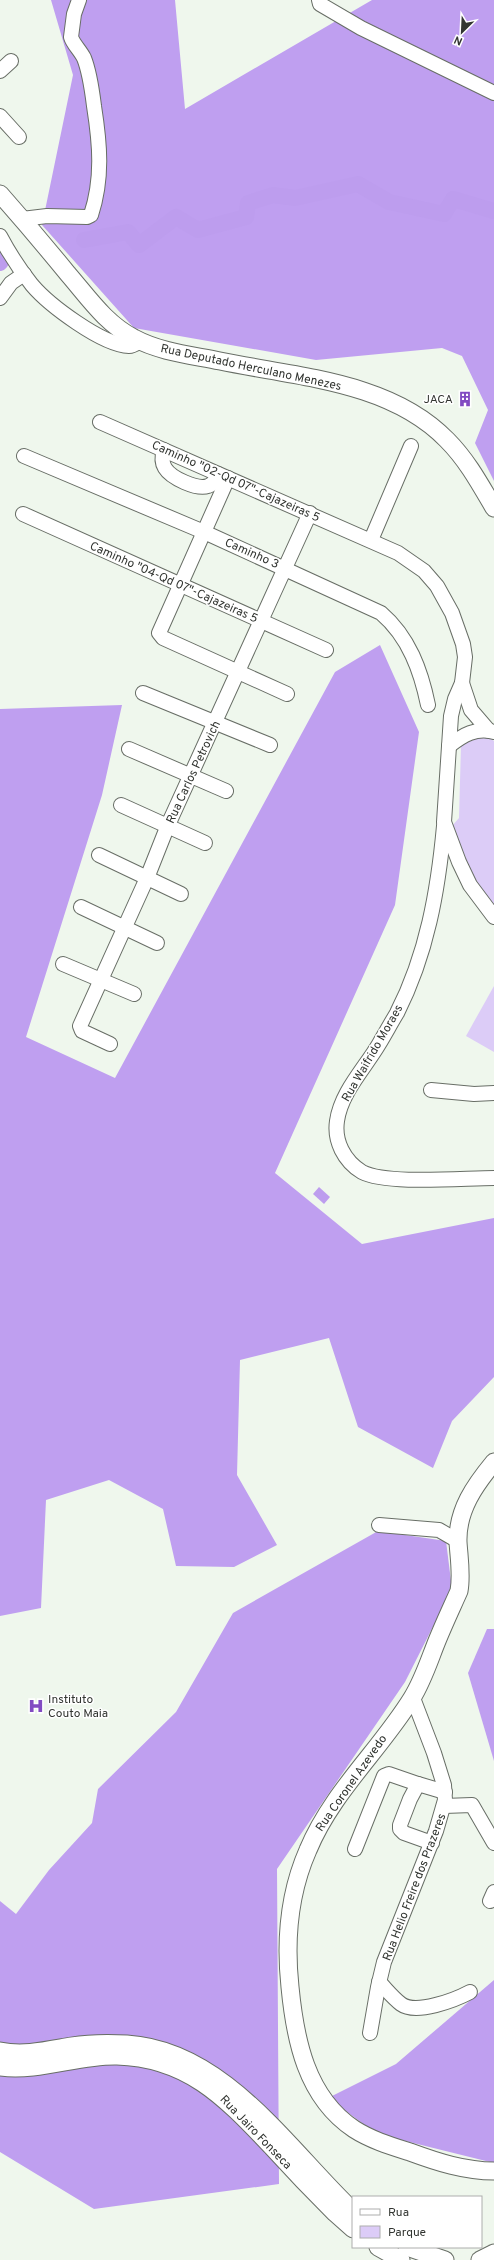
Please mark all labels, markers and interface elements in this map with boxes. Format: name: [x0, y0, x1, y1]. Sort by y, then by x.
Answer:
north arrow: [442, 12, 482, 52]
text: N: [452, 32, 465, 48]
street label: Rua Deputado Herculano Menezes: [159, 341, 343, 395]
building icon: JACA: [456, 390, 474, 408]
place label: JACA: [424, 392, 453, 408]
street label: Caminho "02-Qd 07"-Cajazeiras 5: [149, 437, 322, 526]
street label: Caminho 3: [222, 535, 281, 573]
street label: Caminho "04-Qd 07"-Cajazeiras 5: [87, 538, 260, 627]
street label: Rua Carlos Petrovich: [163, 718, 225, 826]
street label: Rua Waifrido Moraes: [338, 1002, 407, 1105]
place label: Instituto Couto Maia: [48, 1692, 108, 1722]
hospital icon: Instituto Couto Maia: [27, 1697, 45, 1715]
street label: Rua Coronel Azevedo: [312, 1732, 391, 1835]
street label: Rua Helio Freire dos Prazeres: [379, 1811, 450, 1963]
street label: Rua Jairo Fonseca: [216, 2092, 295, 2173]
legend: [352, 2196, 482, 2248]
text: Rua: [388, 2205, 409, 2221]
text: Parque: [388, 2225, 426, 2241]

